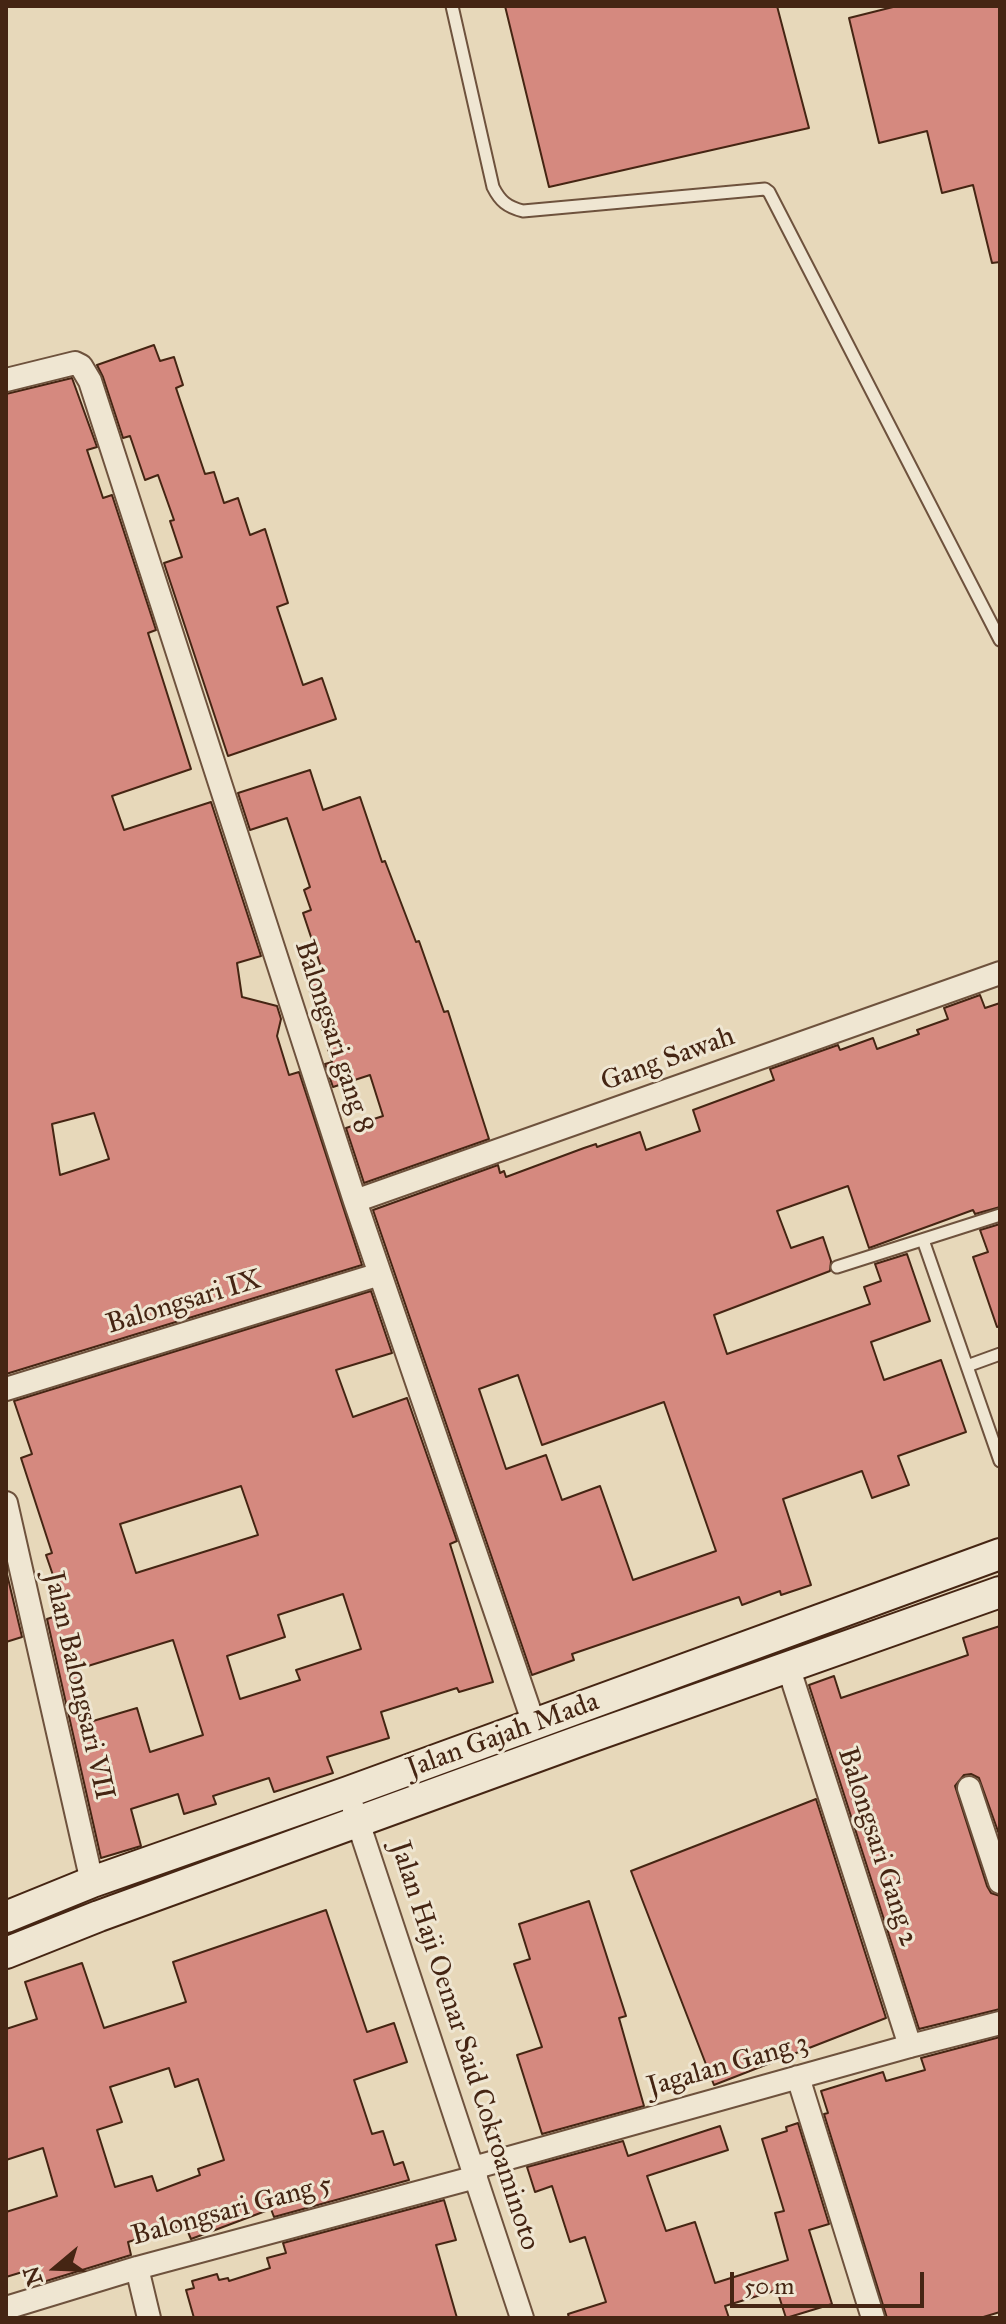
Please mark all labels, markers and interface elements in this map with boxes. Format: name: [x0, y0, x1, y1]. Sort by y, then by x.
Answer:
street label: Balongsari gang 8: [286, 936, 380, 1138]
street label: Gang Sawah: [597, 1020, 739, 1100]
street label: Balongsari IX: [102, 1263, 266, 1343]
street label: Jalan Balongsari VII: [35, 1569, 121, 1803]
street label: Jalan Gajah Mada: [402, 1686, 604, 1786]
street label: Balongsari Gang 2: [829, 1743, 925, 1951]
street label: Jalan Haji Oemar Said Cokroaminoto: [382, 1837, 546, 2255]
street label: Jagalan Gang 3: [644, 2027, 812, 2105]
street label: Balongsari Gang 5: [128, 2168, 336, 2254]
north arrow: [16, 2228, 96, 2308]
scale bar: [734, 2256, 928, 2306]
text: N: [17, 2263, 49, 2289]
text: 50 m: [744, 2271, 794, 2301]

